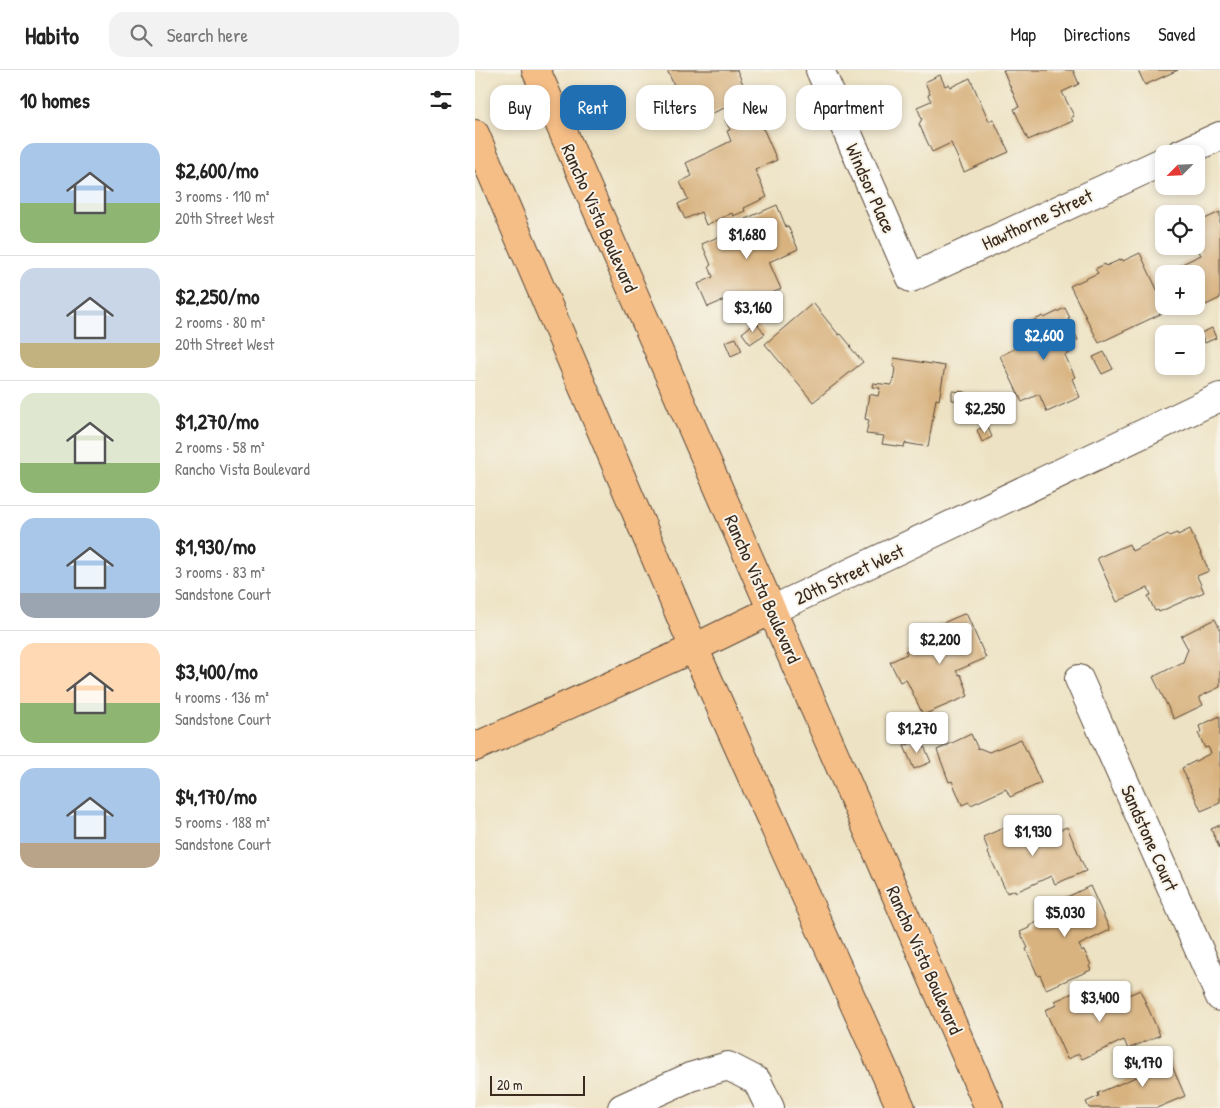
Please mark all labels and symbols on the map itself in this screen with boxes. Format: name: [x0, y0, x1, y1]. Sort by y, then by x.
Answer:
street label: Windsor Place: [840, 139, 902, 237]
street label: Rancho Vista Boulevard: [556, 140, 645, 297]
north arrow: [1155, 145, 1205, 195]
street label: Hawthorne Street: [977, 182, 1097, 256]
pin: $1,680: [706, 218, 788, 260]
pin: $3,160: [712, 290, 794, 333]
pin: $2,600: [1003, 318, 1085, 361]
pin: $2,250: [944, 392, 1026, 434]
street label: Rancho Vista Boulevard: [719, 511, 808, 668]
street label: 20th Street West: [790, 537, 908, 611]
pin: $2,200: [899, 622, 981, 665]
pin: $1,270: [876, 712, 958, 754]
street label: Sandstone Court: [1115, 781, 1185, 896]
pin: $1,930: [992, 814, 1074, 857]
street label: Rancho Vista Boulevard: [881, 882, 970, 1039]
pin: $5,030: [1024, 896, 1106, 938]
pin: $3,400: [1059, 980, 1141, 1023]
pin: $4,170: [1102, 1046, 1184, 1088]
scale bar: [490, 1073, 585, 1096]

